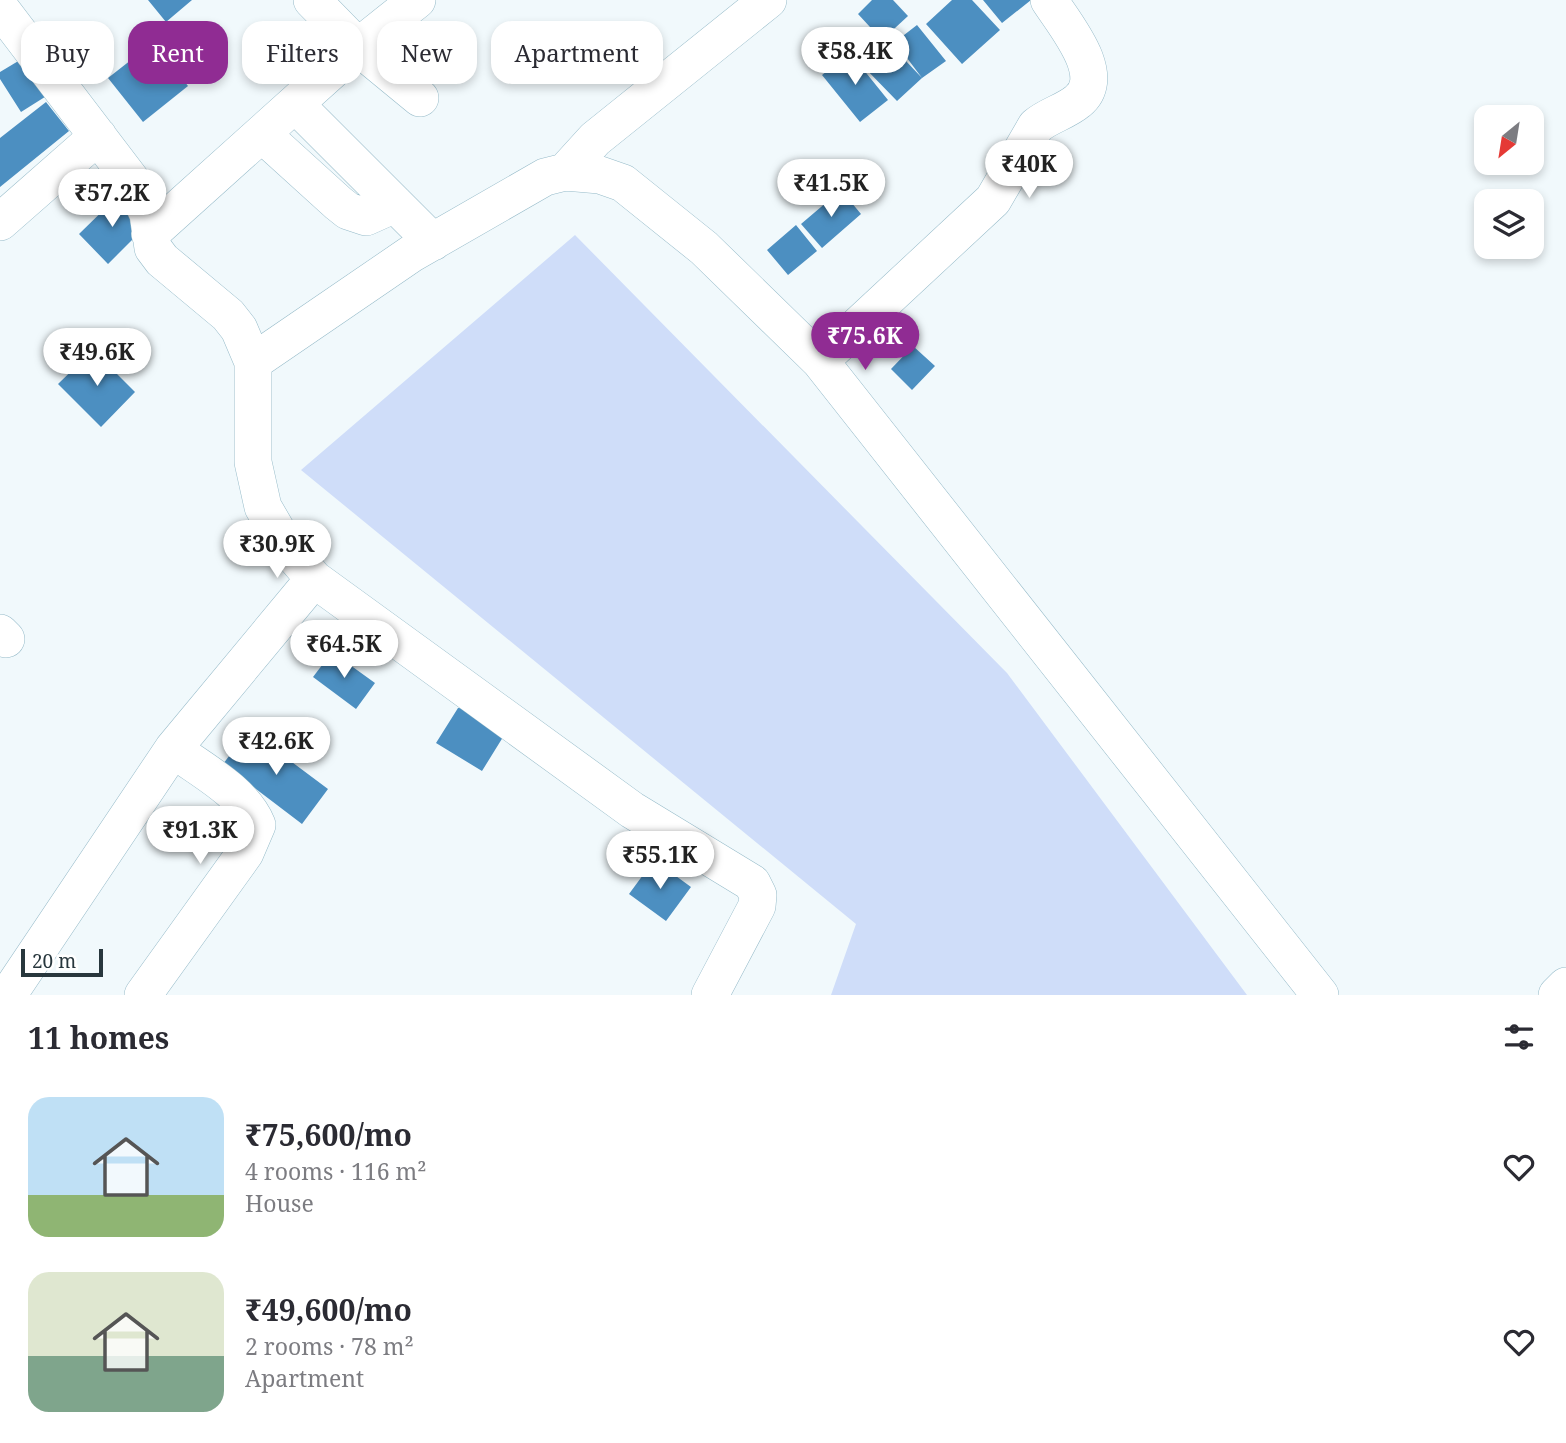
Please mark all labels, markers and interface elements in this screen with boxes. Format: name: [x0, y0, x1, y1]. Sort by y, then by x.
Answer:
chip: Buy: [21, 21, 114, 84]
chip: Rent: [128, 21, 228, 84]
chip: Filters: [242, 21, 363, 84]
chip: New: [377, 21, 477, 84]
chip: Apartment: [491, 21, 663, 84]
pin: ₹58.4K: [798, 28, 912, 87]
text: ₹58.4K: [817, 34, 893, 66]
north arrow: [1474, 105, 1544, 175]
map controls: [1474, 105, 1544, 259]
pin: ₹40K: [988, 140, 1070, 200]
text: ₹40K: [1001, 147, 1057, 179]
pin: ₹41.5K: [774, 160, 888, 219]
text: ₹41.5K: [793, 166, 869, 198]
pin: ₹57.2K: [55, 170, 169, 229]
text: ₹57.2K: [74, 176, 150, 208]
button: layers: [1474, 189, 1544, 259]
pin: ₹75.6K: [808, 312, 922, 372]
text: ₹75.6K: [827, 319, 903, 351]
pin: ₹49.6K: [40, 328, 154, 388]
text: ₹49.6K: [59, 335, 135, 367]
pin: ₹30.9K: [220, 520, 334, 580]
text: ₹30.9K: [239, 527, 315, 559]
pin: ₹64.5K: [287, 620, 401, 680]
text: ₹64.5K: [306, 627, 382, 659]
pin: ₹42.6K: [219, 718, 333, 777]
text: ₹42.6K: [238, 724, 314, 756]
pin: ₹91.3K: [143, 806, 257, 866]
text: ₹91.3K: [162, 813, 238, 845]
pin: ₹55.1K: [603, 832, 717, 891]
text: ₹55.1K: [622, 838, 698, 870]
scale bar: [21, 946, 103, 978]
text: 20 m: [32, 948, 76, 974]
text: 11 homes: [28, 1017, 169, 1058]
icon: filters: [1500, 1018, 1538, 1056]
text: ₹75,600/mo: [245, 1114, 412, 1155]
icon: home: [84, 1125, 168, 1209]
icon: heart: [1500, 1148, 1538, 1186]
text: 4 rooms · 116 m²: [245, 1155, 427, 1187]
text: House: [245, 1187, 314, 1219]
text: ₹49,600/mo: [245, 1289, 412, 1330]
icon: home: [84, 1300, 168, 1384]
icon: heart: [1500, 1323, 1538, 1361]
text: 2 rooms · 78 m²: [245, 1330, 414, 1362]
text: Apartment: [245, 1362, 364, 1394]

